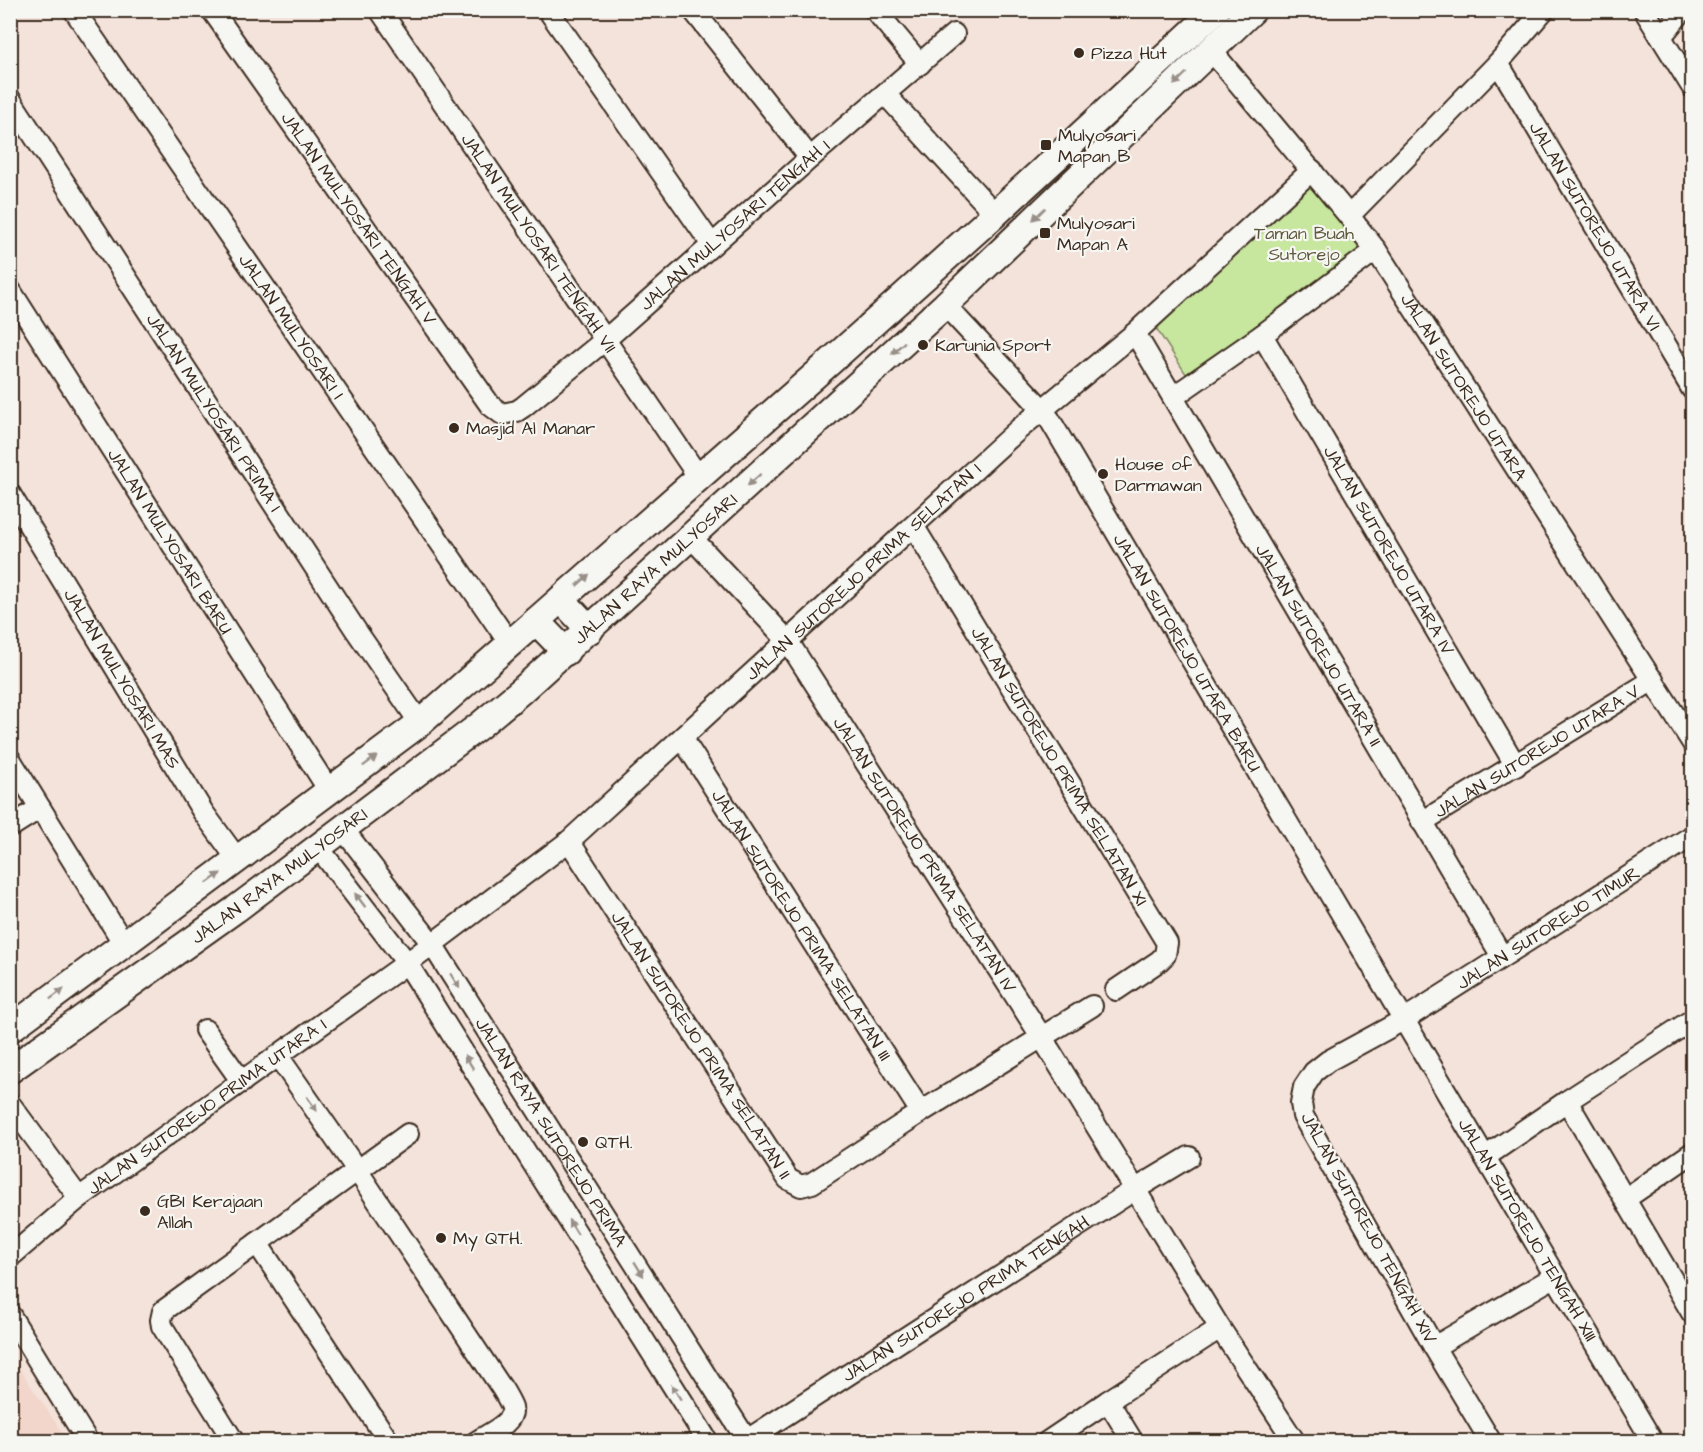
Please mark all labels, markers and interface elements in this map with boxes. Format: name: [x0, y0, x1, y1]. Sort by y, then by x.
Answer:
place label: Pizza Hut: [1091, 41, 1167, 66]
marker: Pizza Hut: [1072, 46, 1086, 60]
one-way arrow: [1173, 72, 1187, 86]
street label: JALAN MULYOSARI TENGAH V: [275, 107, 442, 330]
street label: JALAN SUTOREJO UTARA VI: [1523, 117, 1667, 336]
place label: Mulyosari Mapan B: [1058, 123, 1136, 169]
street label: JALAN MULYOSARI TENGAH VII: [455, 128, 622, 358]
street label: JALAN MULYOSARI TENGAH I: [635, 134, 836, 316]
marker: Mulyosari Mapan B: [1039, 138, 1053, 152]
one-way arrow: [1033, 207, 1047, 221]
place label: Mulyosari Mapan A: [1057, 211, 1135, 257]
park label: Taman Buah Sutorejo: [1254, 221, 1354, 267]
marker: Mulyosari Mapan A: [1038, 226, 1052, 240]
street label: JALAN MULYOSARI I: [232, 249, 350, 404]
street label: JALAN SUTOREJO UTARA: [1394, 289, 1533, 486]
street label: JALAN MULYOSARI PRIMA I: [140, 309, 287, 517]
place label: Karunia Sport: [935, 333, 1052, 358]
marker: Karunia Sport: [916, 338, 930, 352]
one-way arrow: [891, 341, 905, 355]
place label: Masjid Al Manar: [466, 416, 595, 441]
marker: Masjid Al Manar: [447, 421, 461, 435]
street label: JALAN SUTOREJO UTARA IV: [1317, 441, 1460, 660]
street label: JALAN MULYOSARI BARU: [101, 444, 238, 639]
place label: House of Darmawan: [1115, 452, 1202, 498]
street label: JALAN SUTOREJO PRIMA SELATAN I: [740, 457, 987, 686]
marker: House of Darmawan: [1096, 467, 1110, 481]
one-way arrow: [746, 473, 761, 487]
street label: JALAN RAYA MULYOSARI: [568, 488, 743, 650]
street label: JALAN SUTOREJO UTARA BARU: [1107, 529, 1267, 777]
street label: JALAN SUTOREJO UTARA II: [1249, 539, 1387, 751]
one-way arrow: [575, 573, 590, 587]
street label: JALAN MULYOSARI MAS: [57, 584, 186, 774]
street label: JALAN SUTOREJO PRIMA SELATAN XI: [965, 622, 1154, 911]
street label: JALAN SUTOREJO UTARA V: [1430, 679, 1645, 824]
street label: JALAN SUTOREJO PRIMA SELATAN IV: [827, 712, 1022, 998]
one-way arrow: [363, 755, 378, 767]
street label: JALAN SUTOREJO PRIMA SELATAN III: [705, 785, 897, 1066]
street label: JALAN RAYA MULYOSARI: [186, 802, 373, 950]
street label: JALAN SUTOREJO TIMUR: [1452, 860, 1645, 996]
one-way arrow: [207, 872, 222, 884]
one-way arrow: [354, 893, 366, 908]
street label: JALAN SUTOREJO PRIMA SELATAN II: [605, 906, 797, 1184]
one-way arrow: [450, 972, 461, 989]
one-way arrow: [50, 988, 65, 1000]
street label: JALAN SUTOREJO PRIMA UTARA I: [82, 1013, 332, 1201]
street label: JALAN RAYA SUTOREJO PRIMA: [469, 1013, 633, 1252]
one-way arrow: [464, 1054, 475, 1070]
one-way arrow: [306, 1095, 317, 1112]
street label: JALAN SUTOREJO TENGAH XIV: [1294, 1108, 1443, 1348]
street label: JALAN SUTOREJO TENGAH XIII: [1452, 1114, 1603, 1346]
place label: QTH.: [595, 1130, 632, 1155]
marker: QTH.: [576, 1135, 590, 1149]
place label: GBI Kerajaan Allah: [157, 1189, 262, 1235]
marker: GBI Kerajaan Allah: [138, 1204, 152, 1218]
street label: JALAN SUTOREJO PRIMA TENGAH: [838, 1210, 1095, 1388]
one-way arrow: [567, 1219, 578, 1235]
place label: My QTH.: [453, 1226, 522, 1252]
marker: My QTH.: [434, 1231, 448, 1245]
one-way arrow: [633, 1261, 644, 1277]
one-way arrow: [671, 1384, 682, 1400]

